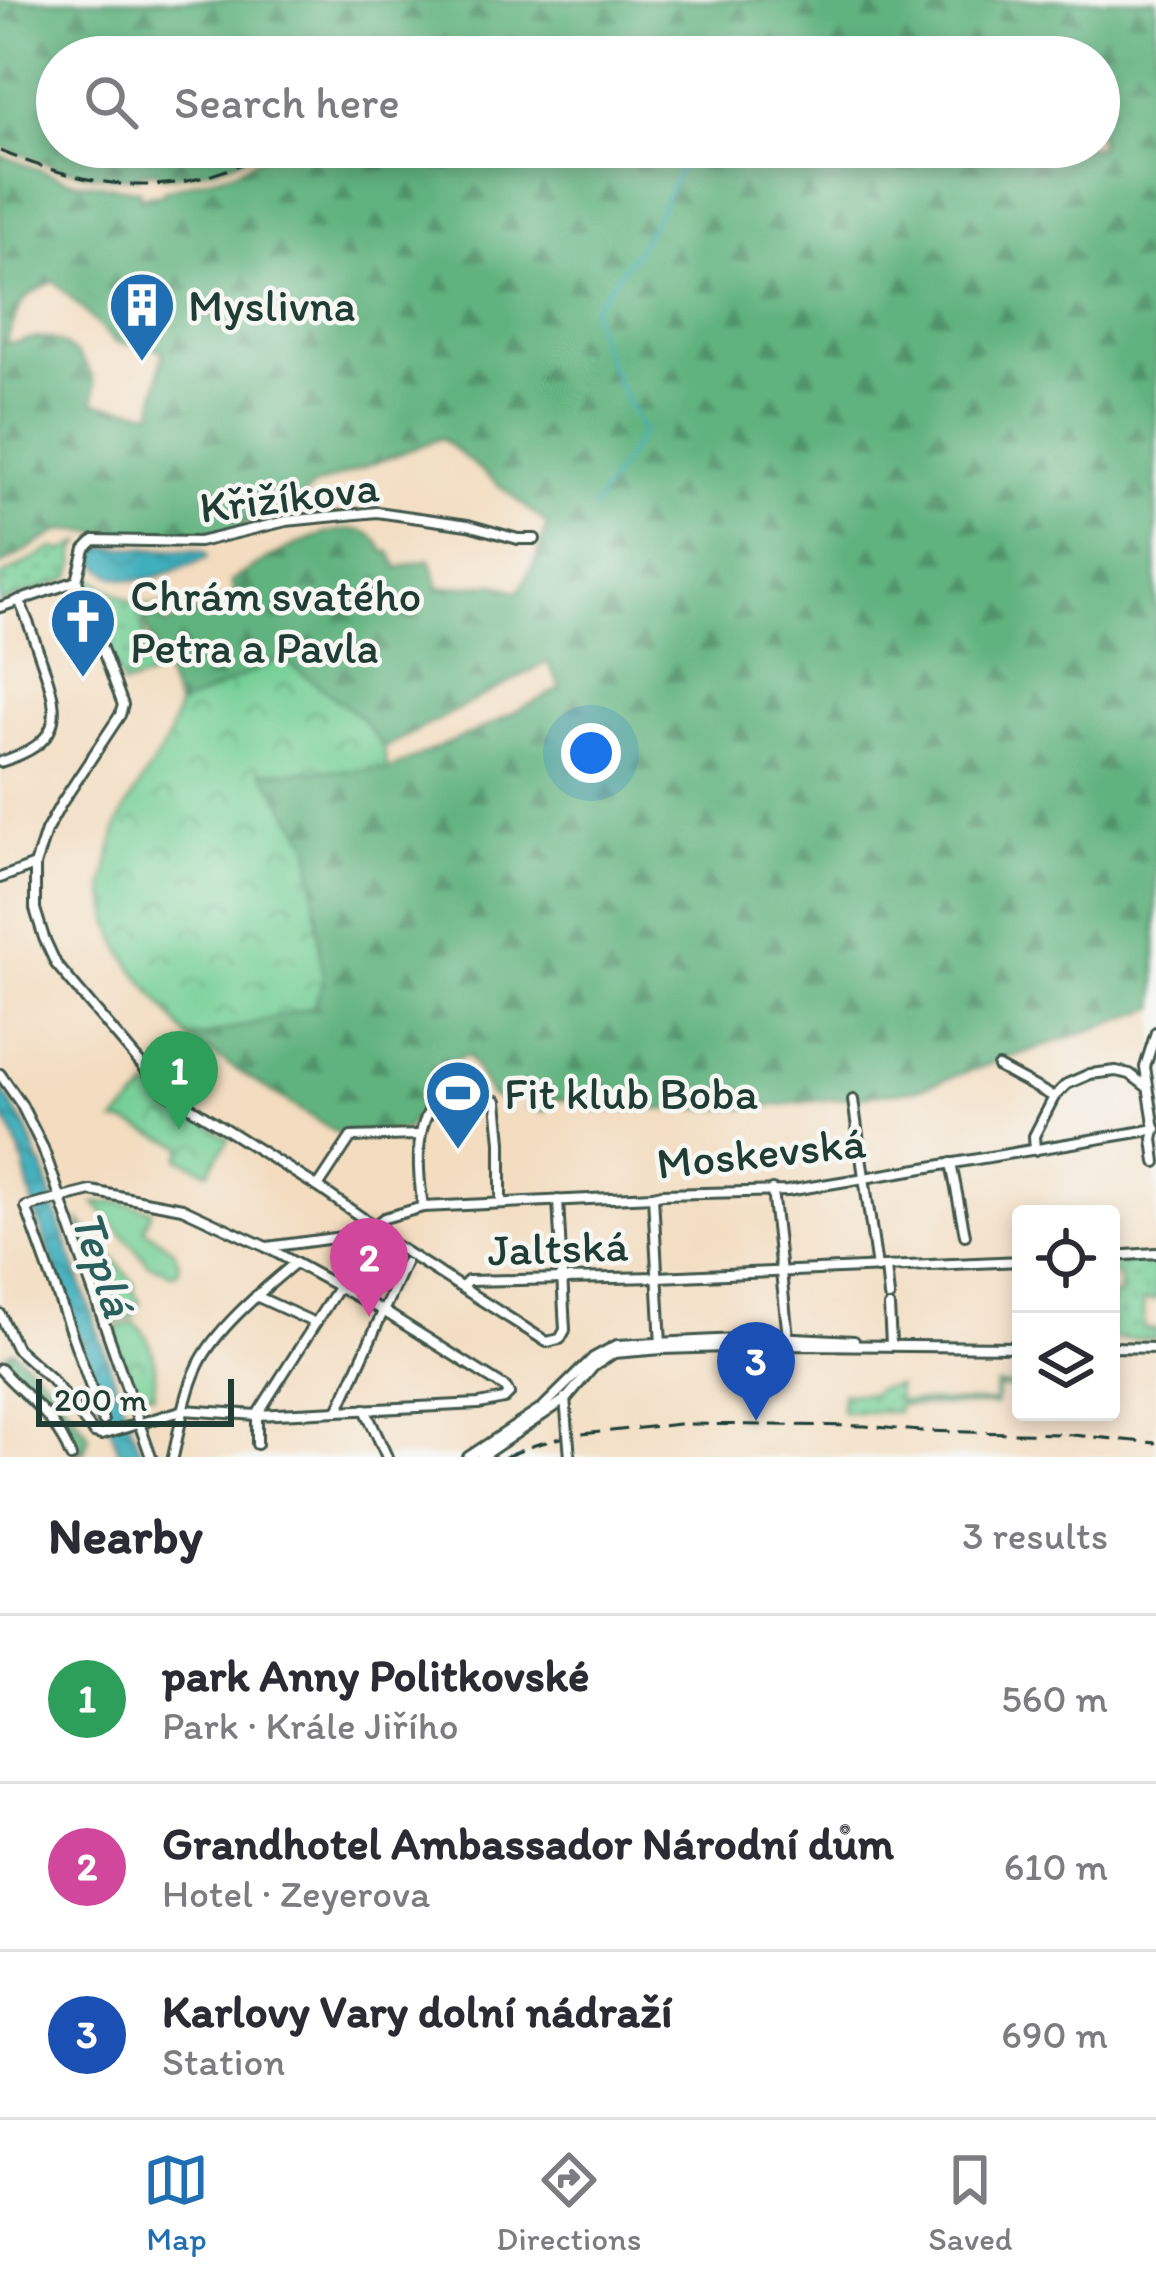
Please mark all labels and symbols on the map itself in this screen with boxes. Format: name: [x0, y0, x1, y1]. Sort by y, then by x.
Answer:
building icon: Myslivna: [107, 270, 177, 364]
place label: Myslivna: [188, 278, 356, 332]
street label: Křižíkova: [196, 458, 382, 534]
place label: Chrám svatého Petra a Pavla: [130, 568, 421, 674]
church icon: Chrám svatého Petra a Pavla: [48, 586, 118, 680]
your location: [561, 723, 621, 783]
pin: 1: [140, 1031, 218, 1130]
sports icon: Fit klub Boba: [423, 1058, 493, 1152]
place label: Fit klub Boba: [504, 1066, 758, 1120]
street label: Moskevská: [654, 1114, 868, 1190]
water label: Teplá: [59, 1202, 149, 1325]
pin: 2: [330, 1218, 408, 1317]
street label: Jaltská: [487, 1218, 629, 1276]
pin: 3: [717, 1322, 795, 1421]
scale bar: [36, 1373, 234, 1426]

